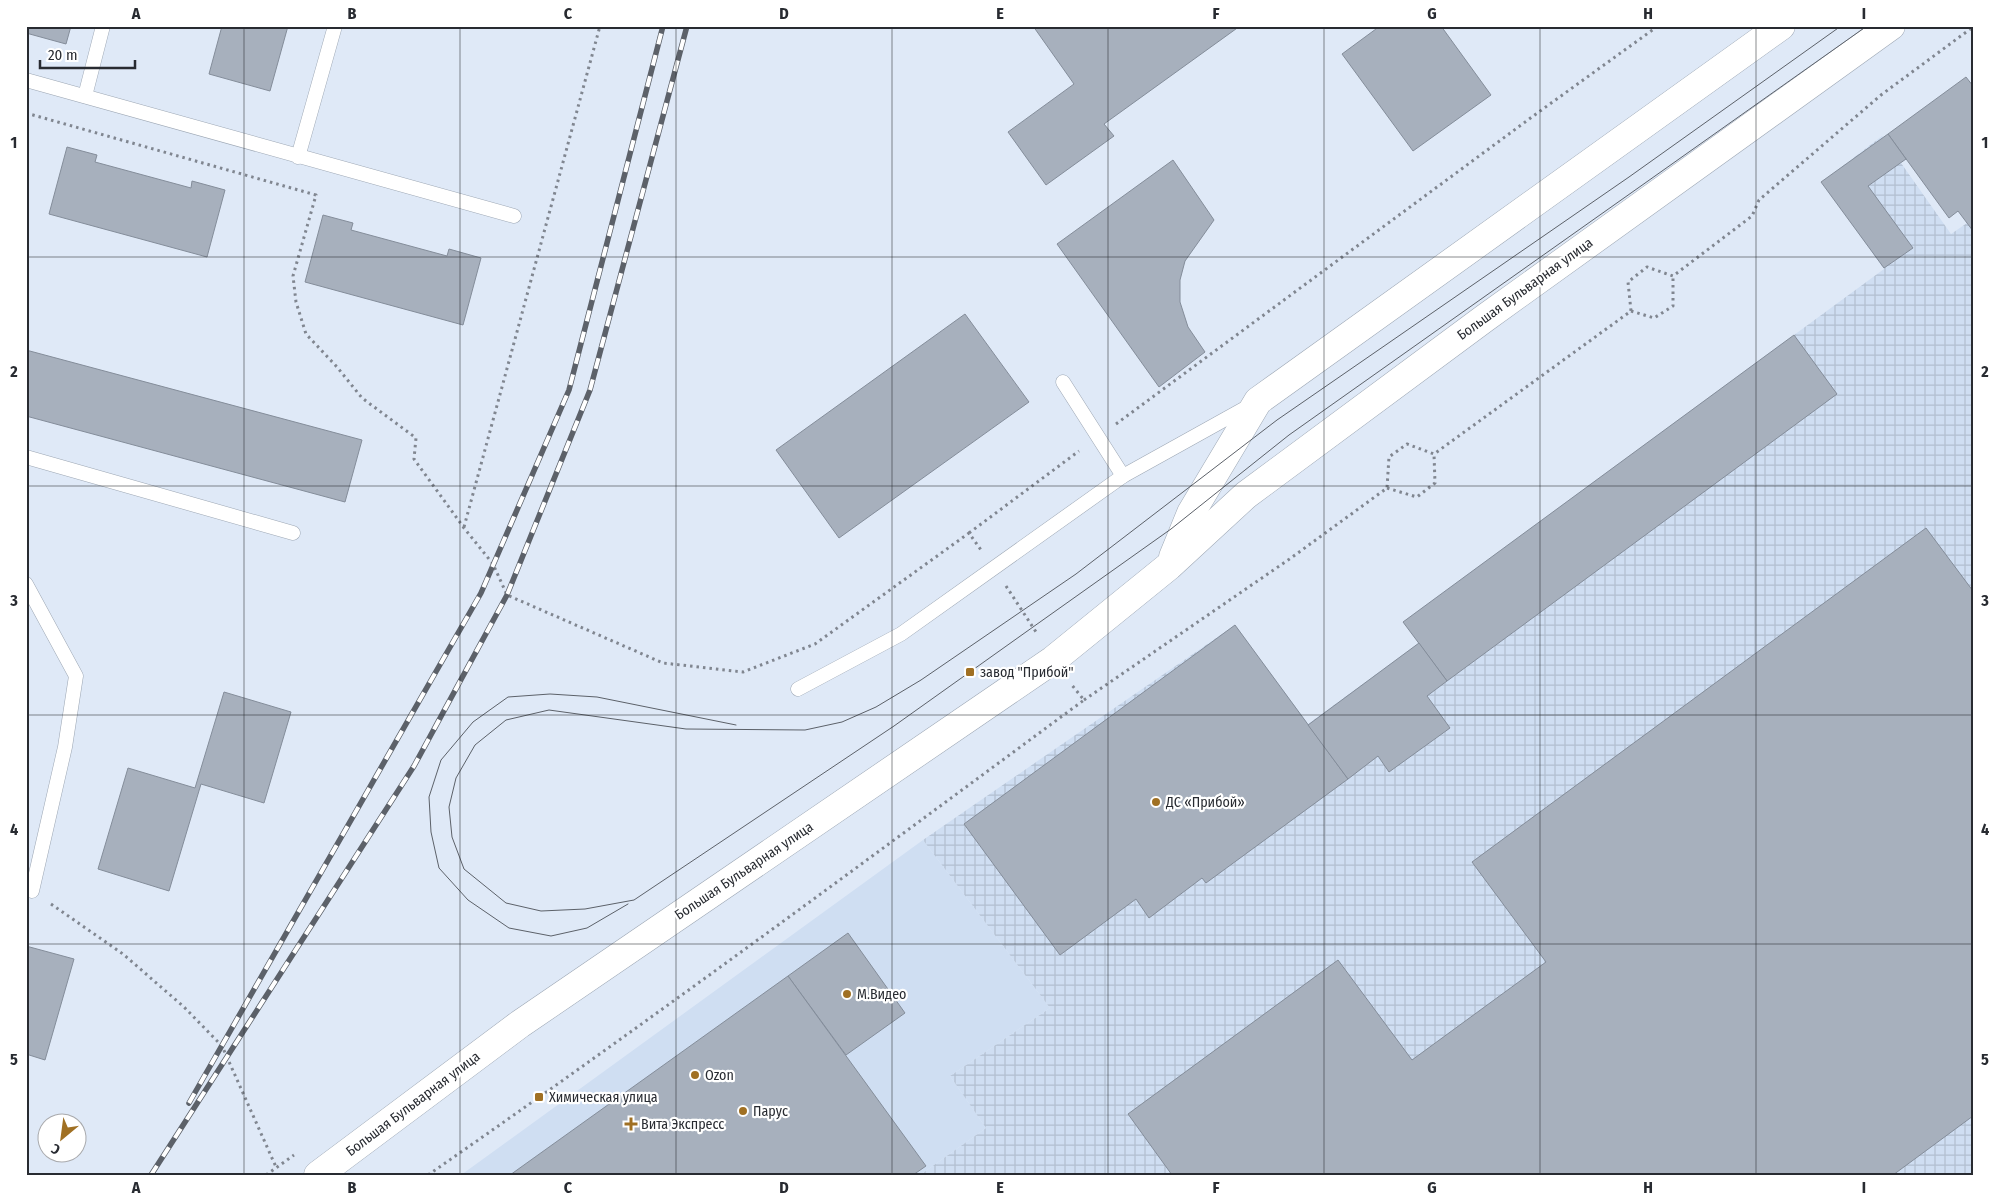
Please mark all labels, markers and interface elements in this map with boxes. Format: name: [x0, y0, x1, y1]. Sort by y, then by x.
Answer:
text: A: [131, 4, 141, 23]
text: B: [348, 4, 357, 23]
text: C: [564, 4, 573, 23]
text: D: [779, 4, 789, 23]
text: E: [996, 4, 1004, 23]
text: F: [1212, 4, 1220, 23]
text: G: [1427, 4, 1437, 23]
text: H: [1643, 4, 1653, 23]
text: I: [1862, 4, 1866, 23]
scale bar: [40, 38, 135, 70]
text: 20 m: [48, 46, 78, 64]
text: 1: [11, 133, 17, 152]
text: 1: [1982, 133, 1988, 152]
street label: Большая Бульварная улица: [1454, 234, 1596, 344]
text: 2: [9, 362, 18, 381]
text: 2: [1980, 362, 1989, 381]
text: 3: [9, 591, 18, 610]
text: 3: [1980, 591, 1989, 610]
place label: завод "Прибой": [980, 664, 1074, 681]
marker: завод "Прибой": [964, 666, 976, 678]
place label: ДC «Прибой»: [1165, 794, 1245, 811]
marker: ДC «Прибой»: [1150, 796, 1162, 808]
street label: Большая Бульварная улица: [672, 818, 817, 924]
text: 4: [10, 820, 18, 839]
text: 4: [1981, 820, 1989, 839]
place label: М.Видео: [857, 986, 906, 1003]
marker: М.Видео: [841, 988, 853, 1000]
street label: Большая Бульварная улица: [343, 1048, 483, 1160]
text: 5: [10, 1050, 18, 1069]
text: 5: [1981, 1050, 1989, 1069]
place label: Ozon: [705, 1067, 734, 1084]
marker: Ozon: [689, 1069, 701, 1081]
place label: Химическая улица: [549, 1089, 658, 1106]
marker: Химическая улица: [533, 1091, 545, 1103]
place label: Парус: [753, 1103, 788, 1120]
marker: Парус: [737, 1105, 749, 1117]
north arrow: [38, 1114, 88, 1164]
place label: Вита Экспресс: [641, 1116, 724, 1133]
marker: Вита Экспресс: [625, 1118, 637, 1130]
text: С: [48, 1139, 63, 1158]
text: A: [131, 1178, 141, 1197]
text: B: [348, 1178, 357, 1197]
text: C: [564, 1178, 573, 1197]
text: D: [779, 1178, 789, 1197]
text: E: [996, 1178, 1004, 1197]
text: F: [1212, 1178, 1220, 1197]
text: G: [1427, 1178, 1437, 1197]
text: H: [1643, 1178, 1653, 1197]
text: I: [1862, 1178, 1866, 1197]

